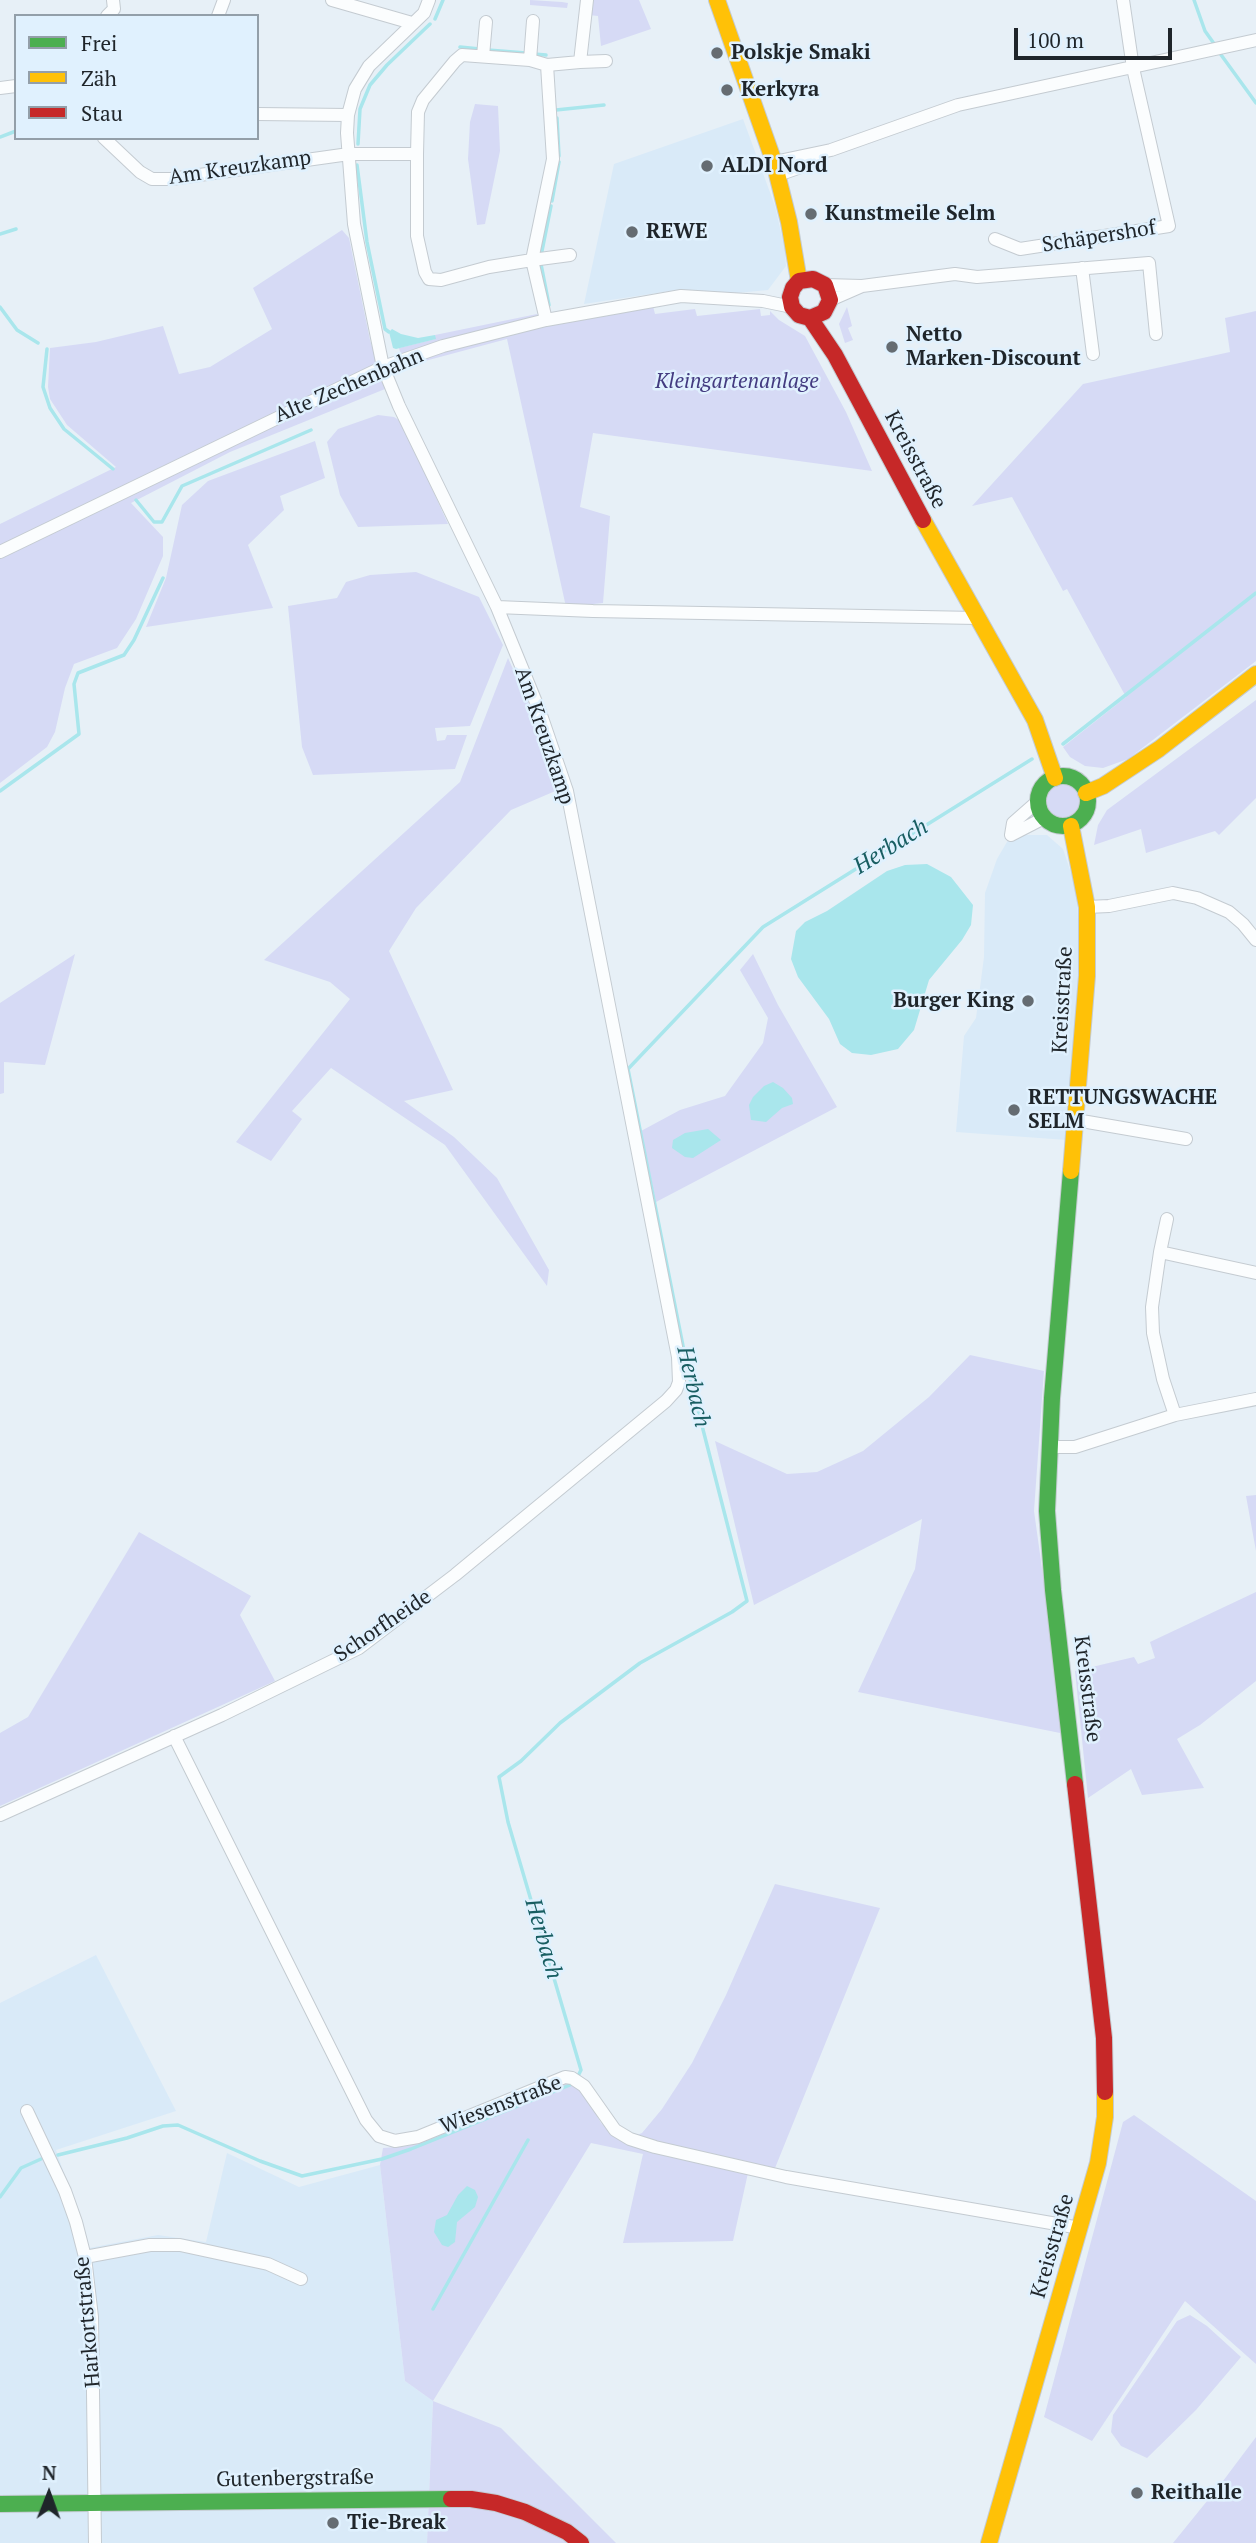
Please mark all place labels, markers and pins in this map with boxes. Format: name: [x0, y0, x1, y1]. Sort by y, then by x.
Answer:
place label: Polskje Smaki: [731, 40, 871, 66]
marker: Polskje Smaki: [709, 45, 725, 61]
place label: Kerkyra: [741, 77, 819, 103]
marker: Kerkyra: [719, 82, 735, 98]
place label: ALDI Nord: [721, 153, 828, 179]
marker: ALDI Nord: [699, 158, 715, 174]
place label: Kunstmeile Selm: [825, 201, 995, 227]
marker: Kunstmeile Selm: [803, 206, 819, 222]
place label: REWE: [646, 219, 708, 245]
marker: REWE: [624, 224, 640, 240]
place label: Netto Marken-Discount: [906, 322, 1081, 372]
marker: Netto Marken-Discount: [884, 339, 900, 355]
place label: Burger King: [893, 988, 1014, 1014]
marker: Burger King: [1020, 993, 1036, 1009]
place label: RETTUNGSWACHE SELM: [1028, 1085, 1217, 1135]
marker: RETTUNGSWACHE SELM: [1006, 1102, 1022, 1118]
place label: Reithalle: [1151, 2480, 1242, 2506]
marker: Reithalle: [1129, 2485, 1145, 2501]
place label: Tie-Break: [347, 2510, 446, 2536]
marker: Tie-Break: [325, 2515, 341, 2531]

